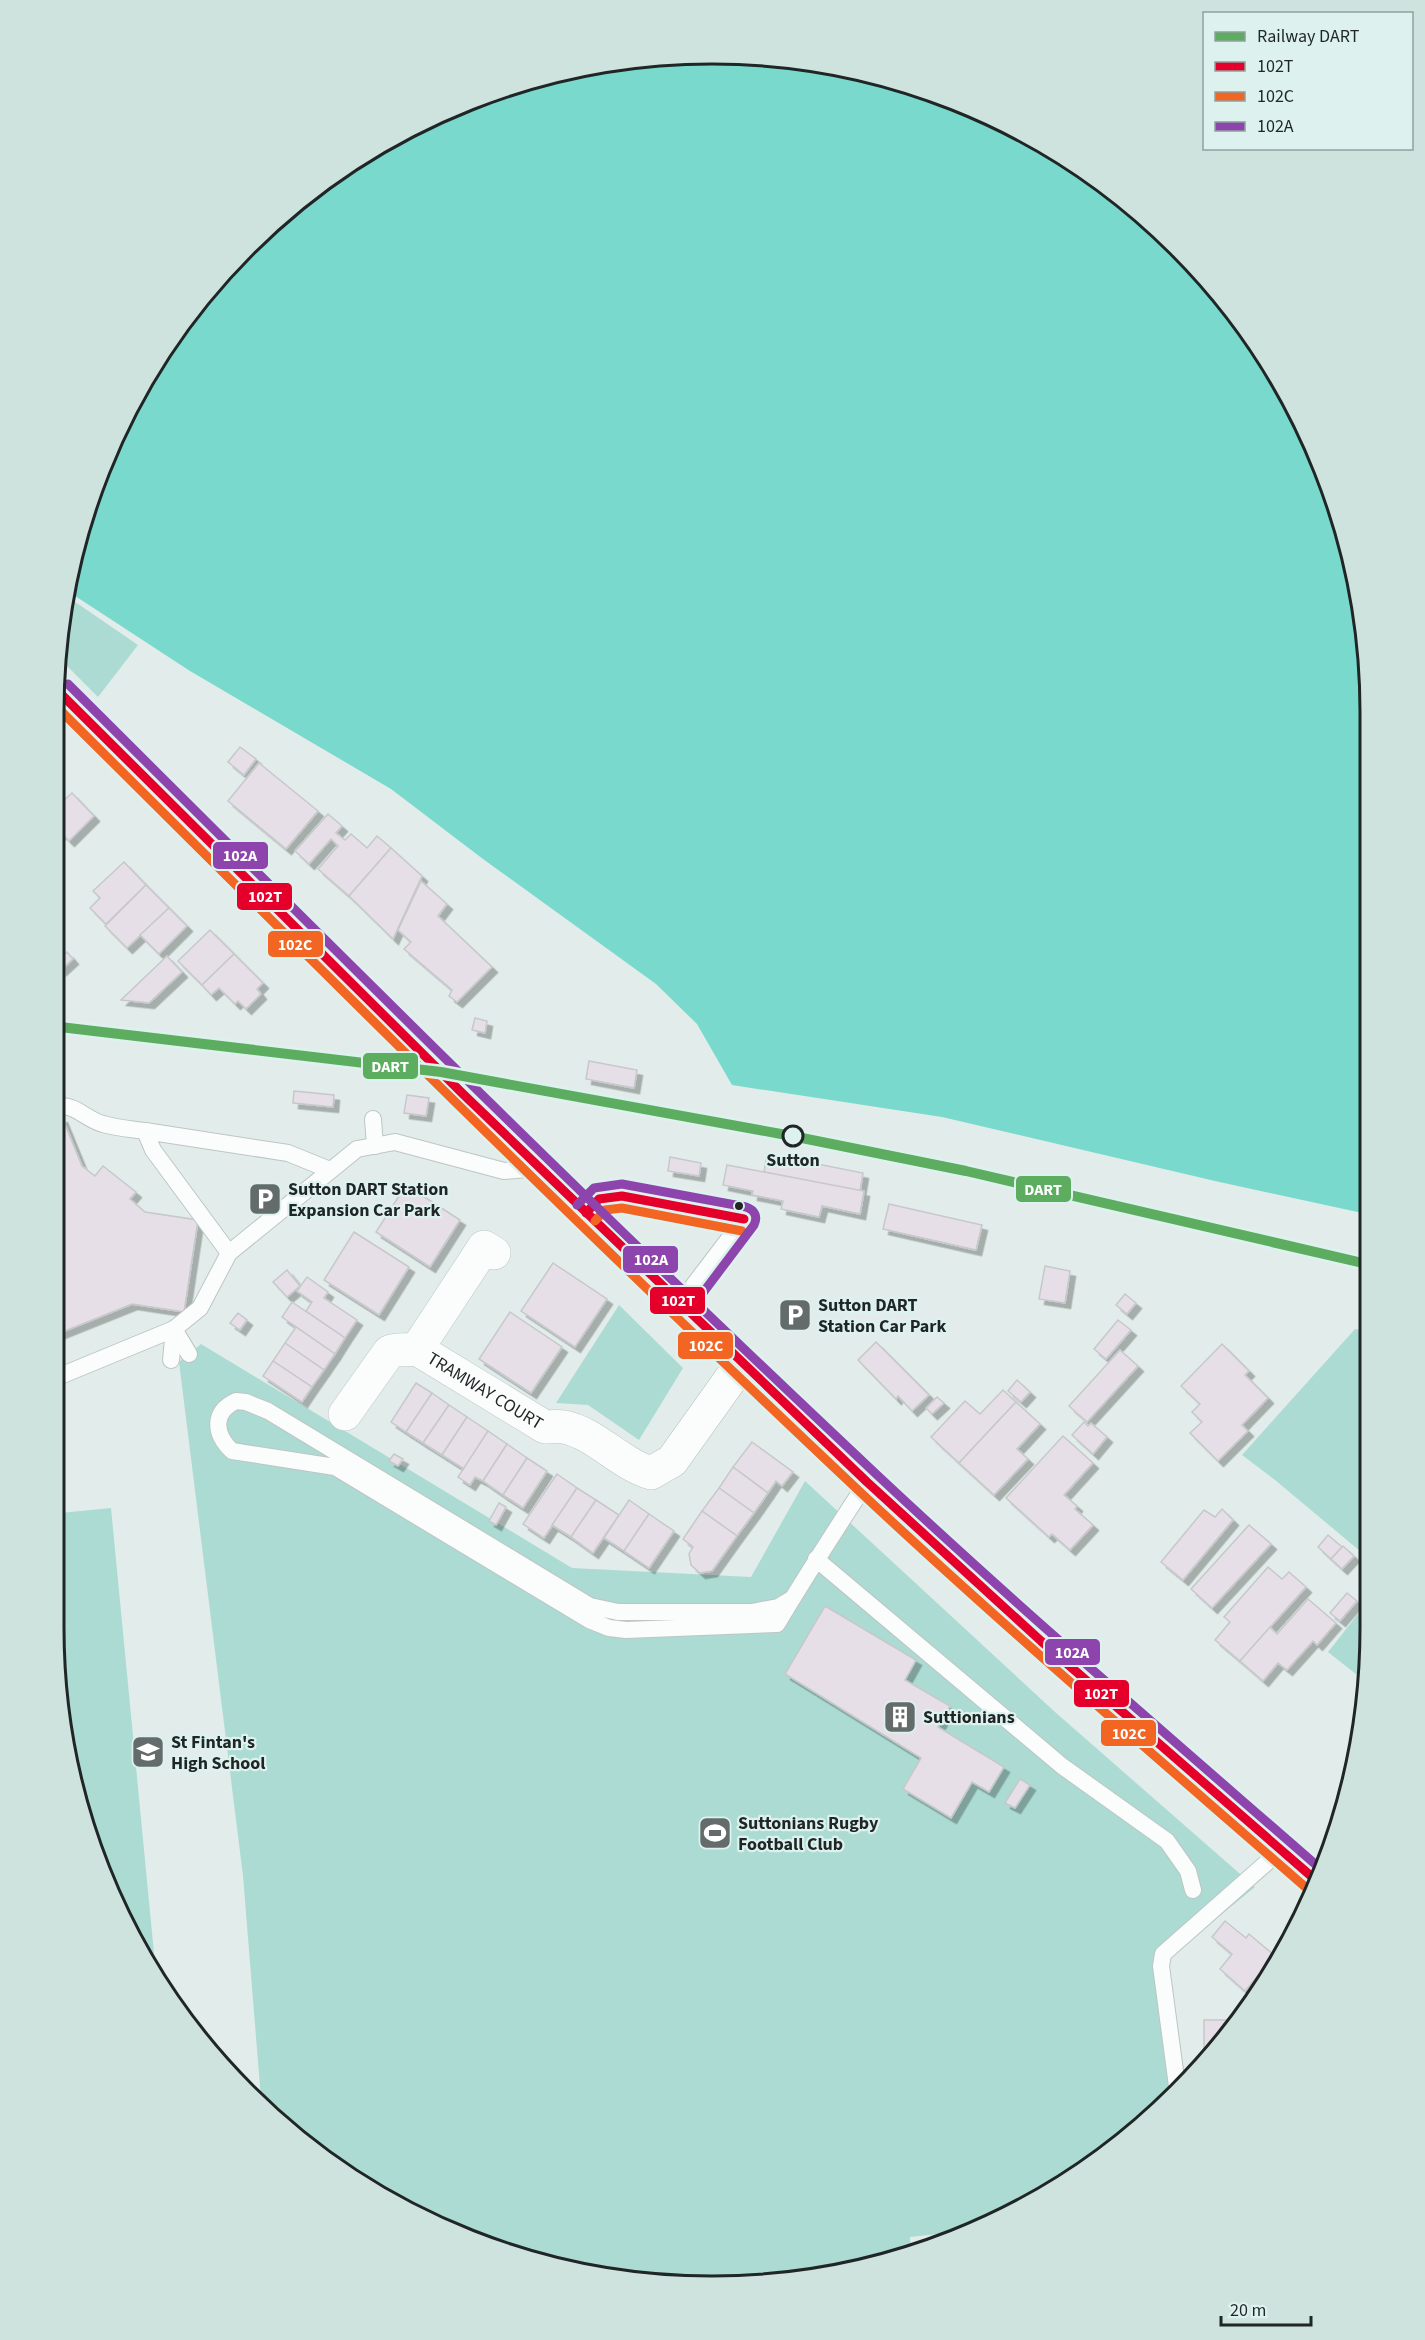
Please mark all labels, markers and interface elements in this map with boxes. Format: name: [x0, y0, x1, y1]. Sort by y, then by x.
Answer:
legend: [1203, 12, 1413, 150]
text: Railway DART: [1257, 24, 1360, 49]
text: 102T: [1257, 54, 1294, 79]
text: 102C: [1257, 84, 1294, 109]
text: 102A: [1257, 114, 1294, 139]
line badge: 102A: [212, 841, 269, 870]
text: 102A: [223, 845, 258, 867]
line badge: 102T: [236, 882, 293, 911]
text: 102T: [248, 886, 282, 908]
line badge: 102C: [267, 930, 324, 958]
text: 102C: [278, 934, 312, 956]
line badge: DART: [362, 1052, 419, 1080]
text: DART: [371, 1056, 409, 1078]
marker: Sutton: [782, 1125, 804, 1147]
place label: Sutton: [766, 1148, 820, 1173]
line badge: DART: [1015, 1175, 1072, 1203]
place label: Sutton DART Station Expansion Car Park: [288, 1177, 448, 1223]
text: DART: [1024, 1179, 1062, 1201]
parking icon: Sutton DART Station Expansion Car Park: [247, 1181, 283, 1217]
unlabelled marker: [733, 1200, 745, 1212]
line badge: 102A: [622, 1245, 679, 1274]
text: 102A: [634, 1249, 669, 1271]
line badge: 102T: [649, 1286, 706, 1315]
text: 102T: [661, 1290, 695, 1312]
place label: Sutton DART Station Car Park: [818, 1293, 946, 1339]
parking icon: Sutton DART Station Car Park: [777, 1297, 813, 1333]
line badge: 102C: [677, 1331, 734, 1360]
text: 102C: [689, 1335, 723, 1357]
street label: TRAMWAY COURT: [422, 1346, 548, 1436]
line badge: 102A: [1044, 1638, 1101, 1666]
text: 102A: [1055, 1642, 1090, 1664]
line badge: 102T: [1073, 1679, 1130, 1708]
text: 102T: [1084, 1683, 1118, 1705]
building icon: Suttionians: [882, 1699, 918, 1735]
place label: Suttionians: [923, 1705, 1015, 1730]
line badge: 102C: [1100, 1719, 1157, 1747]
text: 102C: [1112, 1723, 1146, 1745]
place label: St Fintan's High School: [171, 1730, 265, 1776]
school or university icon: St Fintan's High School: [130, 1734, 166, 1770]
place label: Suttonians Rugby Football Club: [738, 1811, 879, 1857]
sports icon: Suttonians Rugby Football Club: [697, 1815, 733, 1851]
scale bar: [1221, 2289, 1311, 2327]
text: 20 m: [1230, 2298, 1266, 2323]

